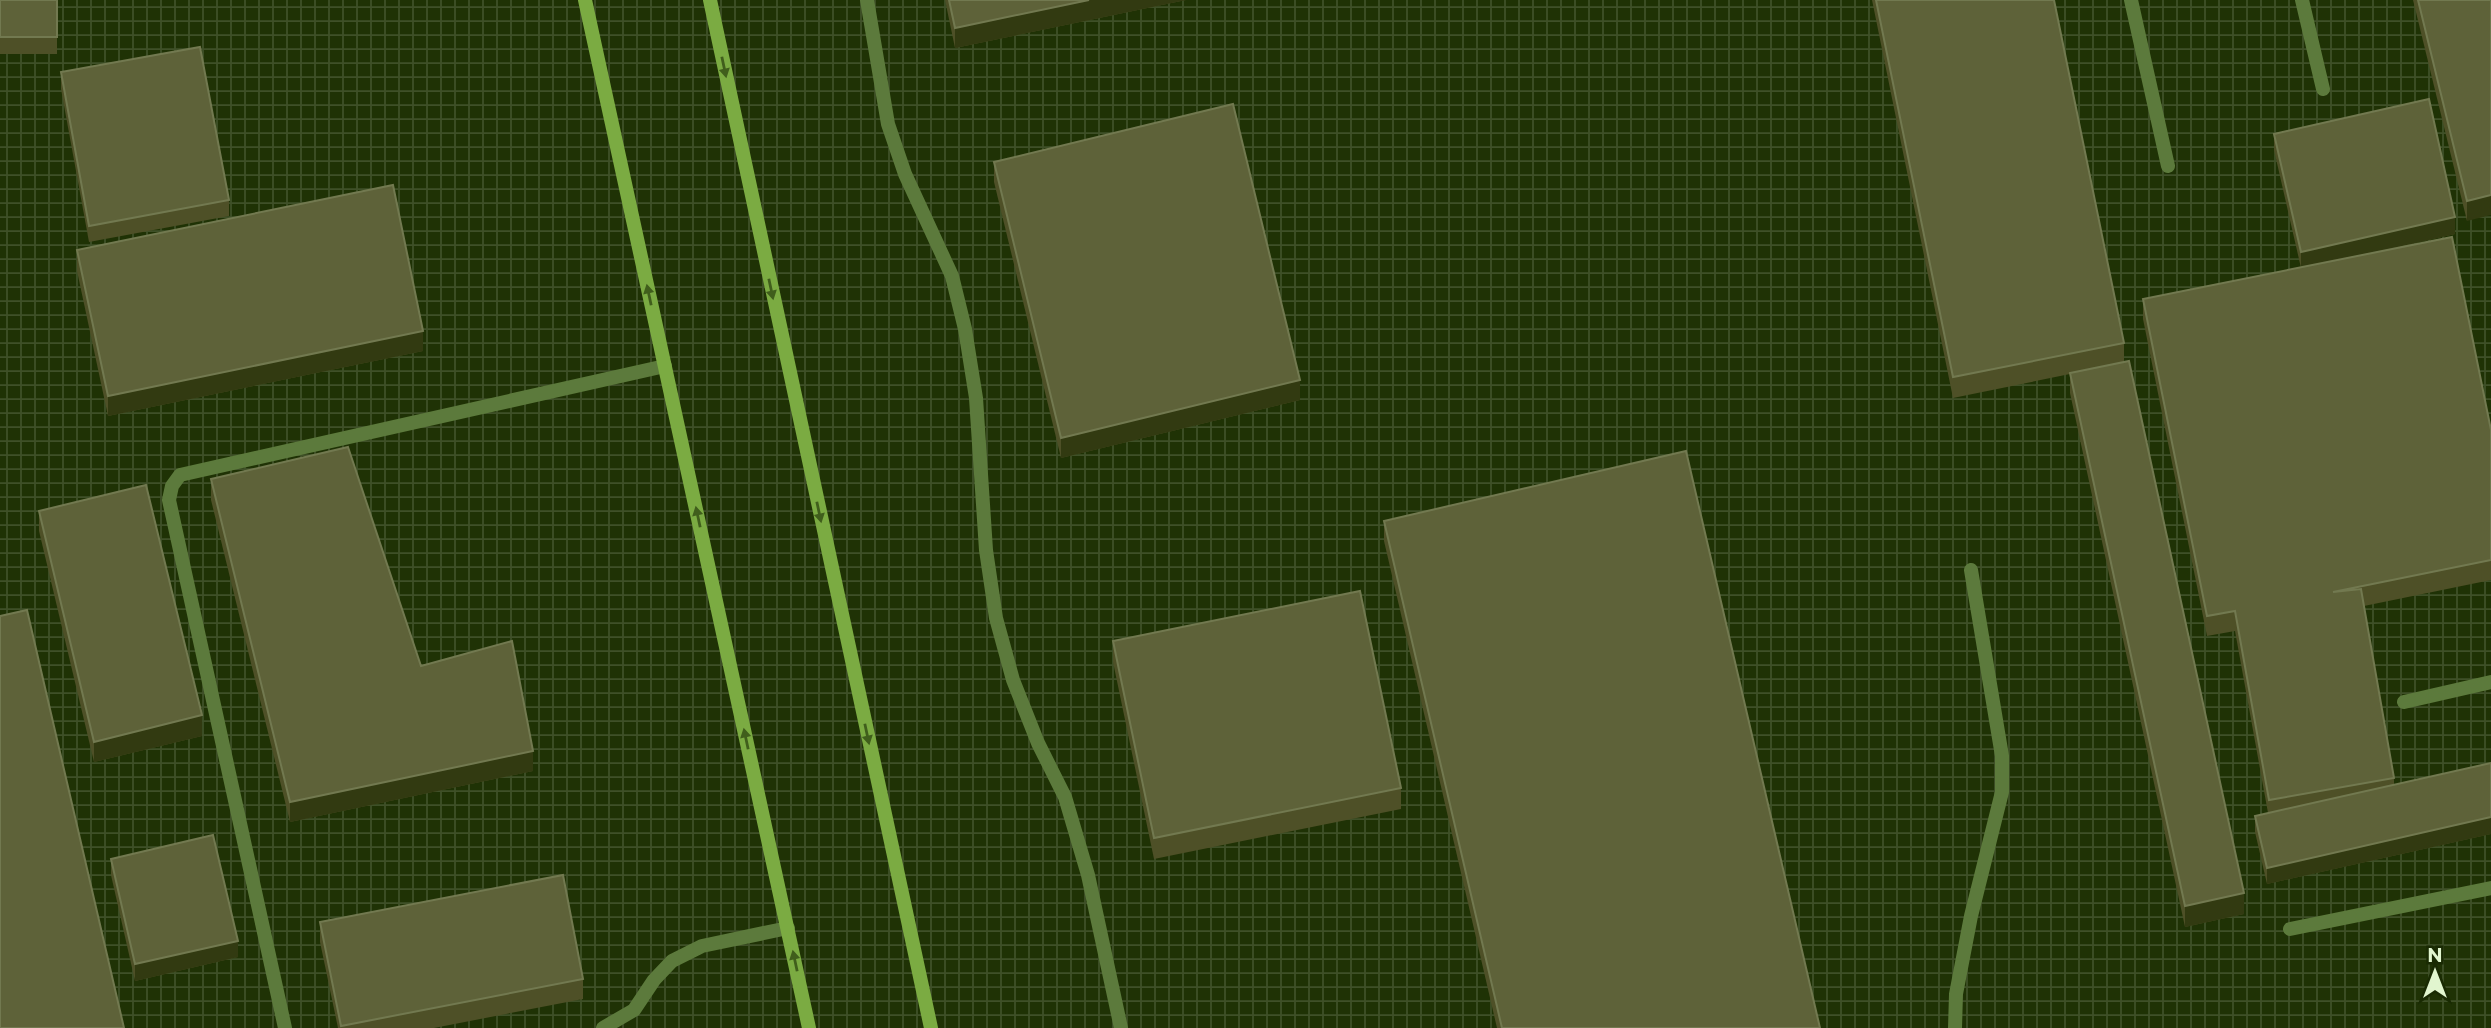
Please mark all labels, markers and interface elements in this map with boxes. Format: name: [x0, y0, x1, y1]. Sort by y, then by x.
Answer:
one-way arrow: [718, 56, 729, 78]
one-way arrow: [765, 278, 776, 300]
one-way arrow: [644, 283, 655, 305]
one-way arrow: [814, 501, 825, 523]
one-way arrow: [692, 506, 703, 528]
one-way arrow: [862, 723, 873, 745]
one-way arrow: [741, 728, 752, 750]
north arrow: [2400, 937, 2470, 1007]
text: N: [2427, 944, 2443, 967]
one-way arrow: [789, 950, 800, 972]

